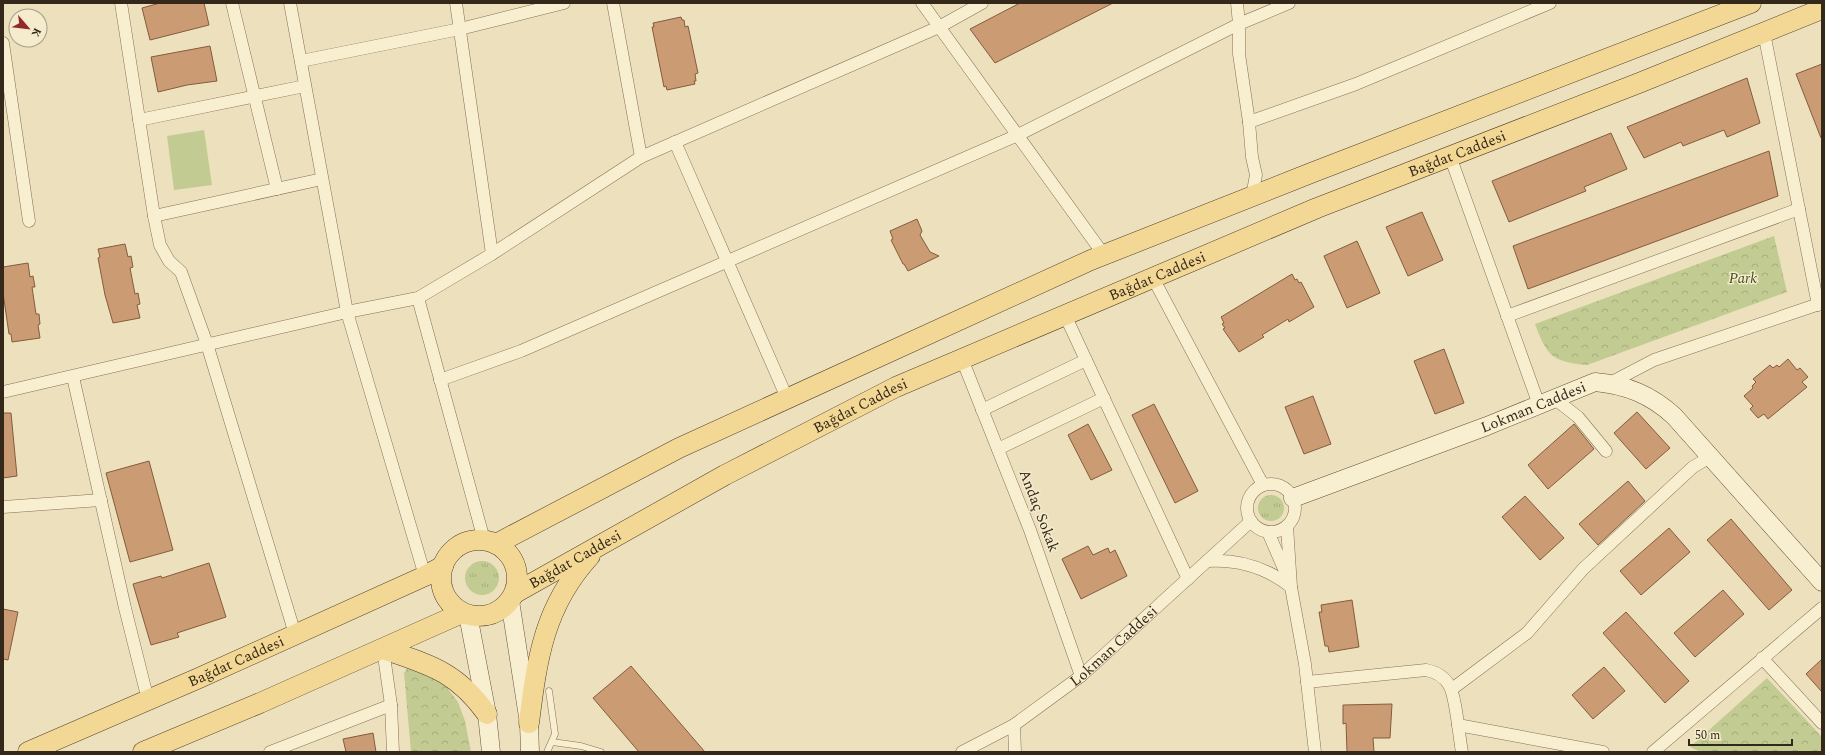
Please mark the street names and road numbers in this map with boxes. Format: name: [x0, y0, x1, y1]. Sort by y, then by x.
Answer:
street label: Bağdat Caddesi: [1405, 124, 1510, 183]
street label: Bağdat Caddesi: [1105, 245, 1209, 307]
street label: Bağdat Caddesi: [809, 372, 911, 439]
street label: Lokman Caddesi: [1477, 375, 1590, 439]
street label: Andaç Sokak: [1013, 466, 1065, 556]
street label: Bağdat Caddesi: [524, 524, 626, 595]
street label: Lokman Caddesi: [1065, 600, 1163, 692]
street label: Bağdat Caddesi: [184, 630, 288, 693]

